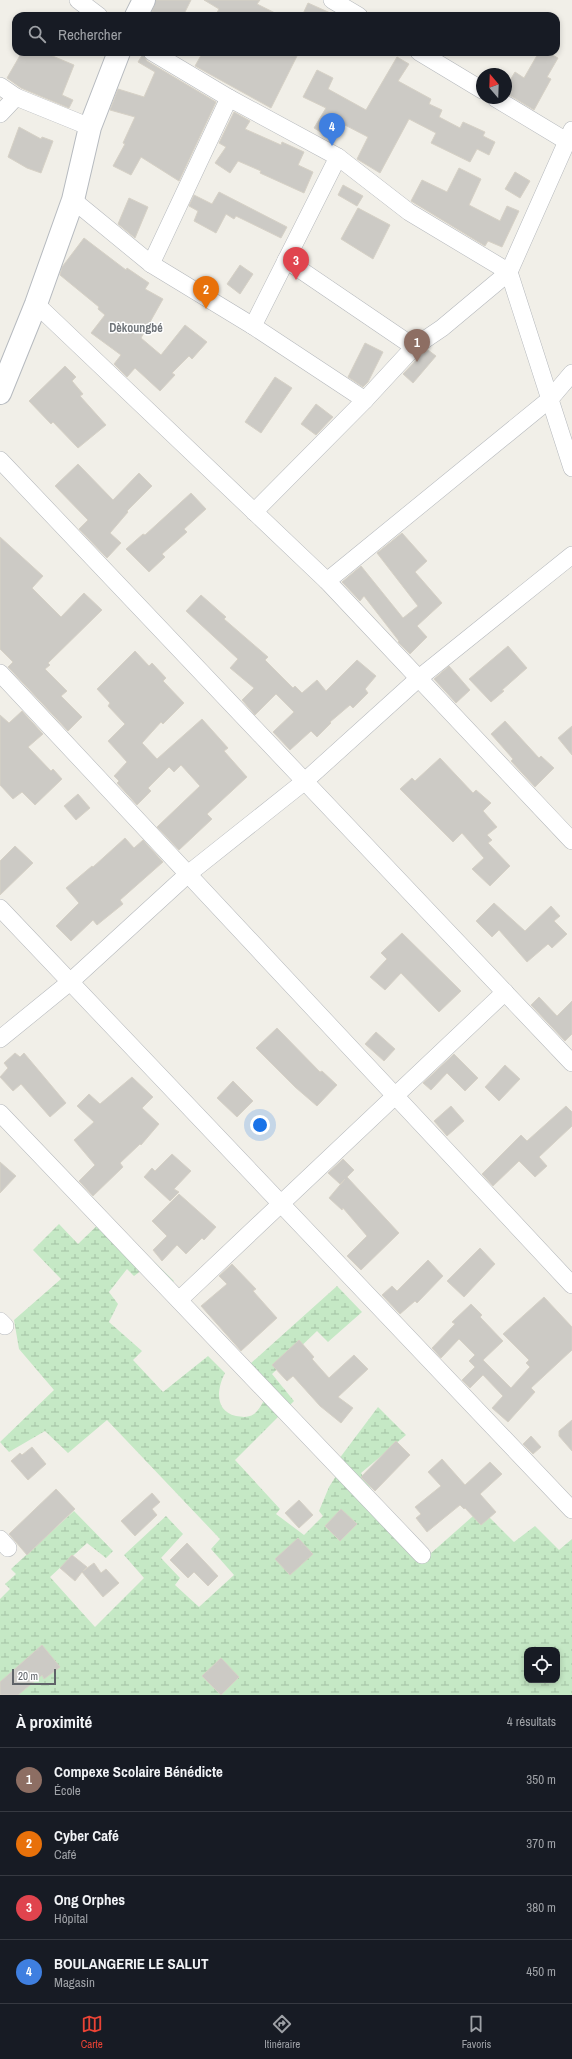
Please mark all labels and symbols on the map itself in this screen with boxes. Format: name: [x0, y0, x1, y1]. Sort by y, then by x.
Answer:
north arrow: [476, 68, 512, 104]
pin: 4: [319, 113, 345, 146]
pin: 3: [283, 247, 309, 280]
pin: 2: [193, 276, 219, 309]
district label: Dèkoungbé: [109, 320, 163, 336]
pin: 1: [404, 329, 430, 362]
your location: [250, 1115, 270, 1135]
scale bar: [12, 1667, 56, 1686]

